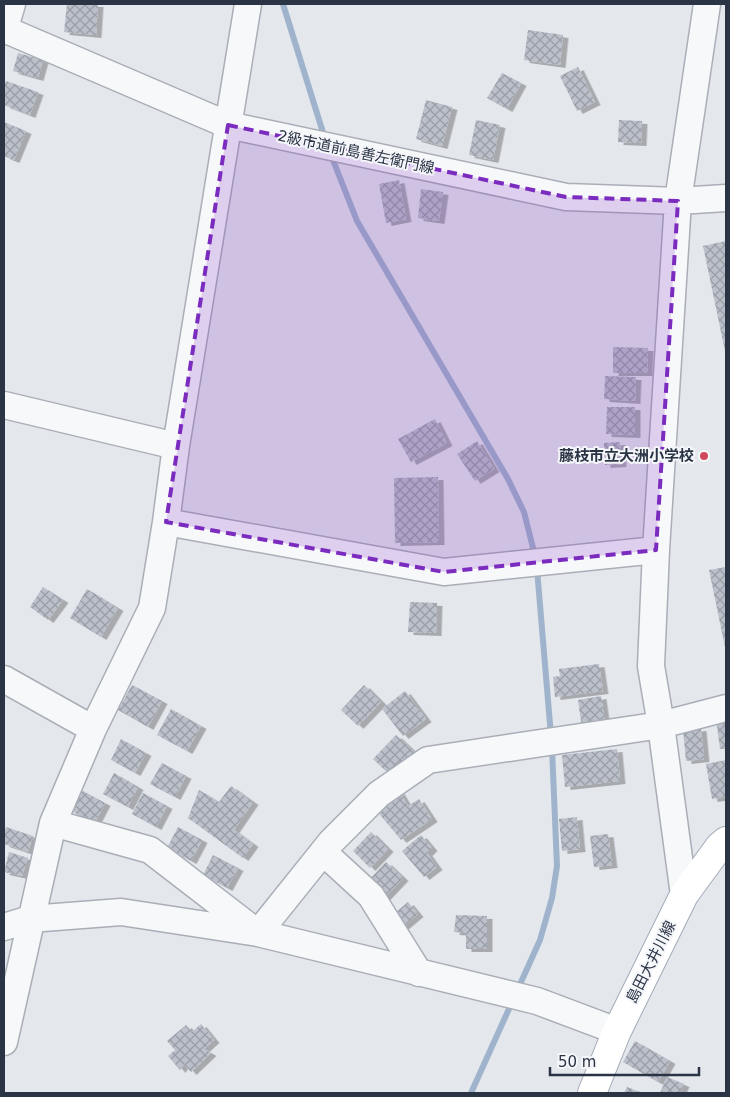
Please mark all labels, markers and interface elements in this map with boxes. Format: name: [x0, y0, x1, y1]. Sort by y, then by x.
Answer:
street label: 2級市道前島善左衛門線: [276, 127, 436, 177]
place label: 藤枝市立大洲小学校: [559, 447, 694, 465]
marker: 藤枝市立大洲小学校: [698, 450, 710, 462]
street label: 島田大井川線: [623, 918, 679, 1006]
scale bar: [550, 1044, 699, 1076]
text: 50 m: [558, 1053, 596, 1071]

